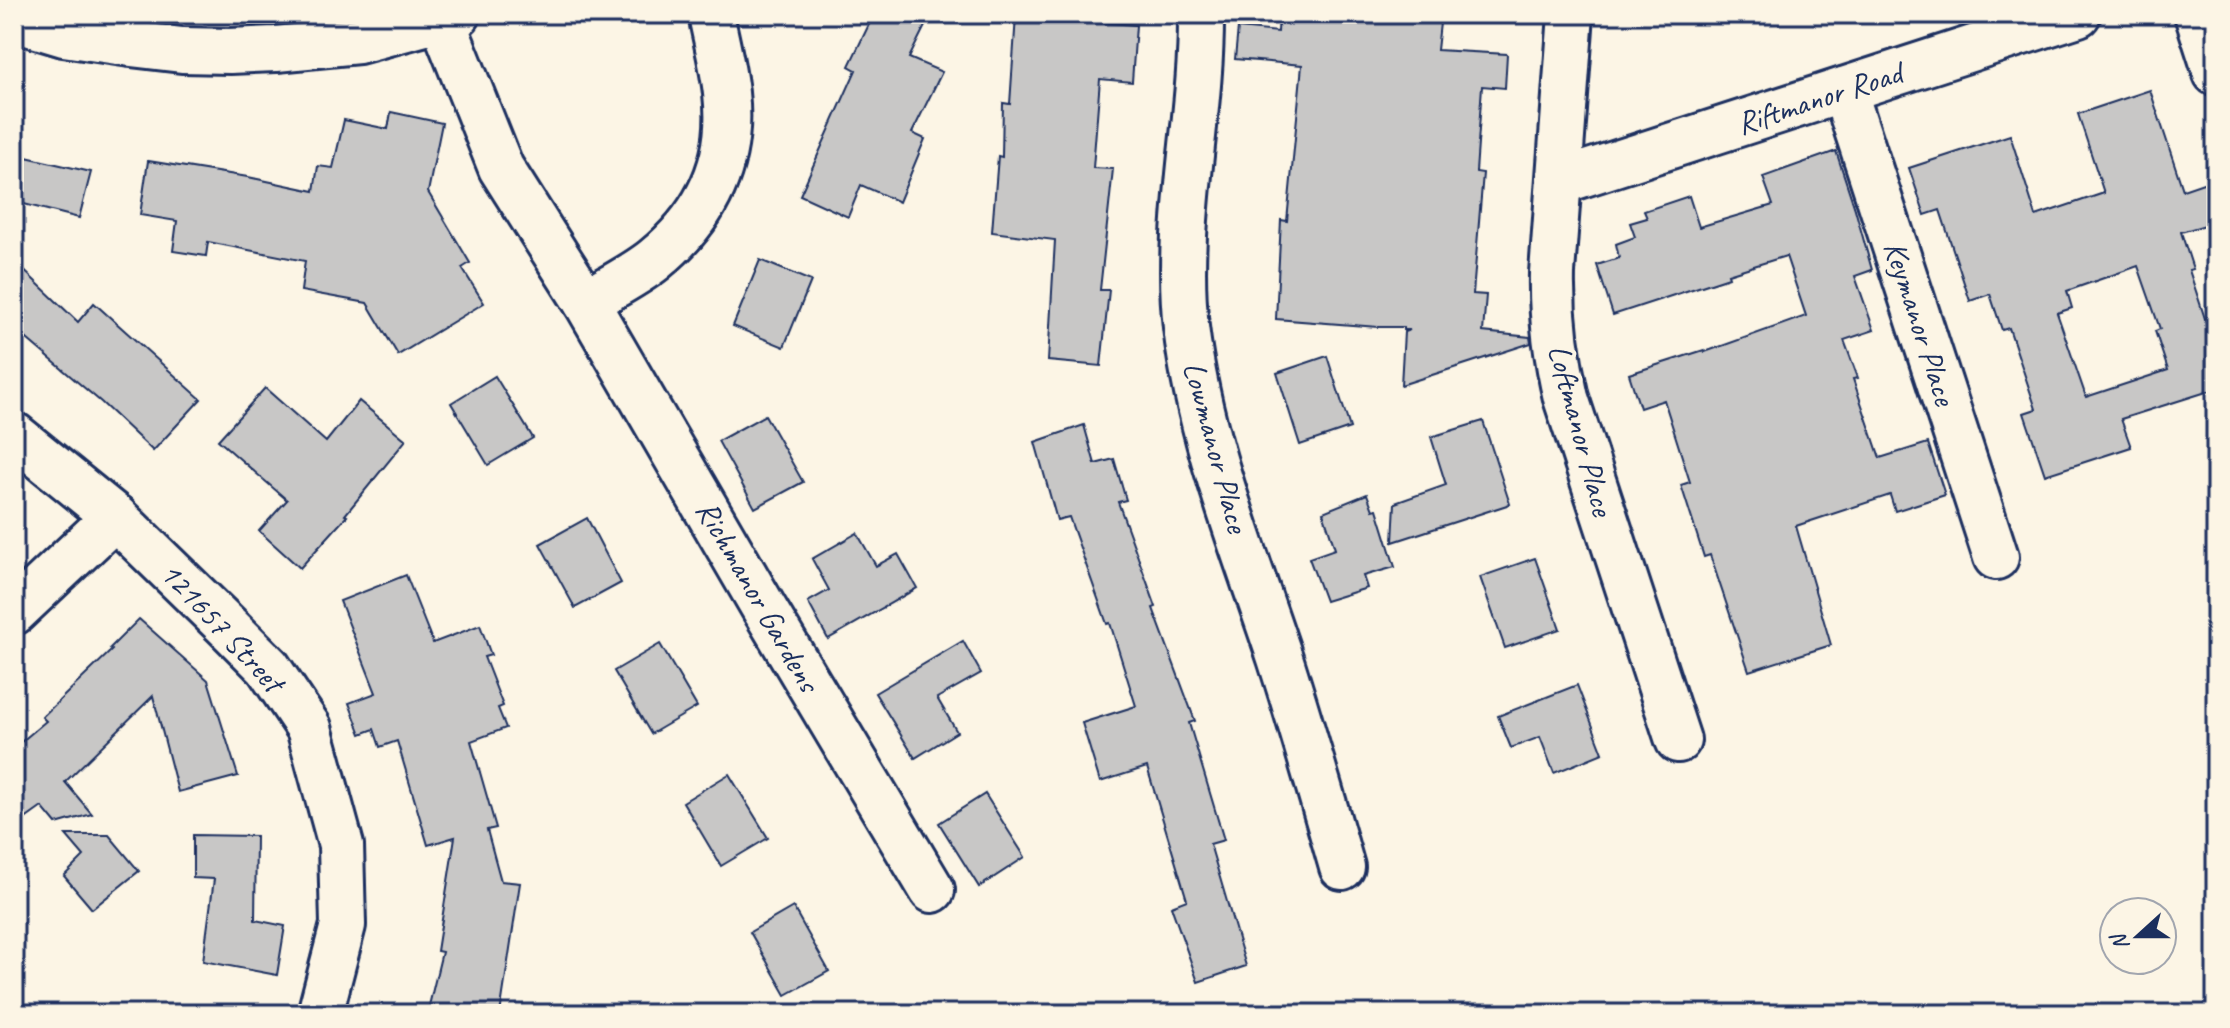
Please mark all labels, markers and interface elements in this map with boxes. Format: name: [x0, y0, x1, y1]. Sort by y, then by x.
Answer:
street label: Riftmanor Road: [1731, 51, 1911, 144]
street label: Keymanor Place: [1874, 236, 1967, 413]
street label: Loftmanor Place: [1538, 340, 1624, 523]
street label: Lowmanor Place: [1174, 357, 1259, 539]
street label: Richmanor Gardens: [687, 493, 831, 702]
street label: 121657 Street: [151, 553, 296, 704]
north arrow: [2098, 896, 2178, 976]
text: N: [2104, 928, 2136, 954]

